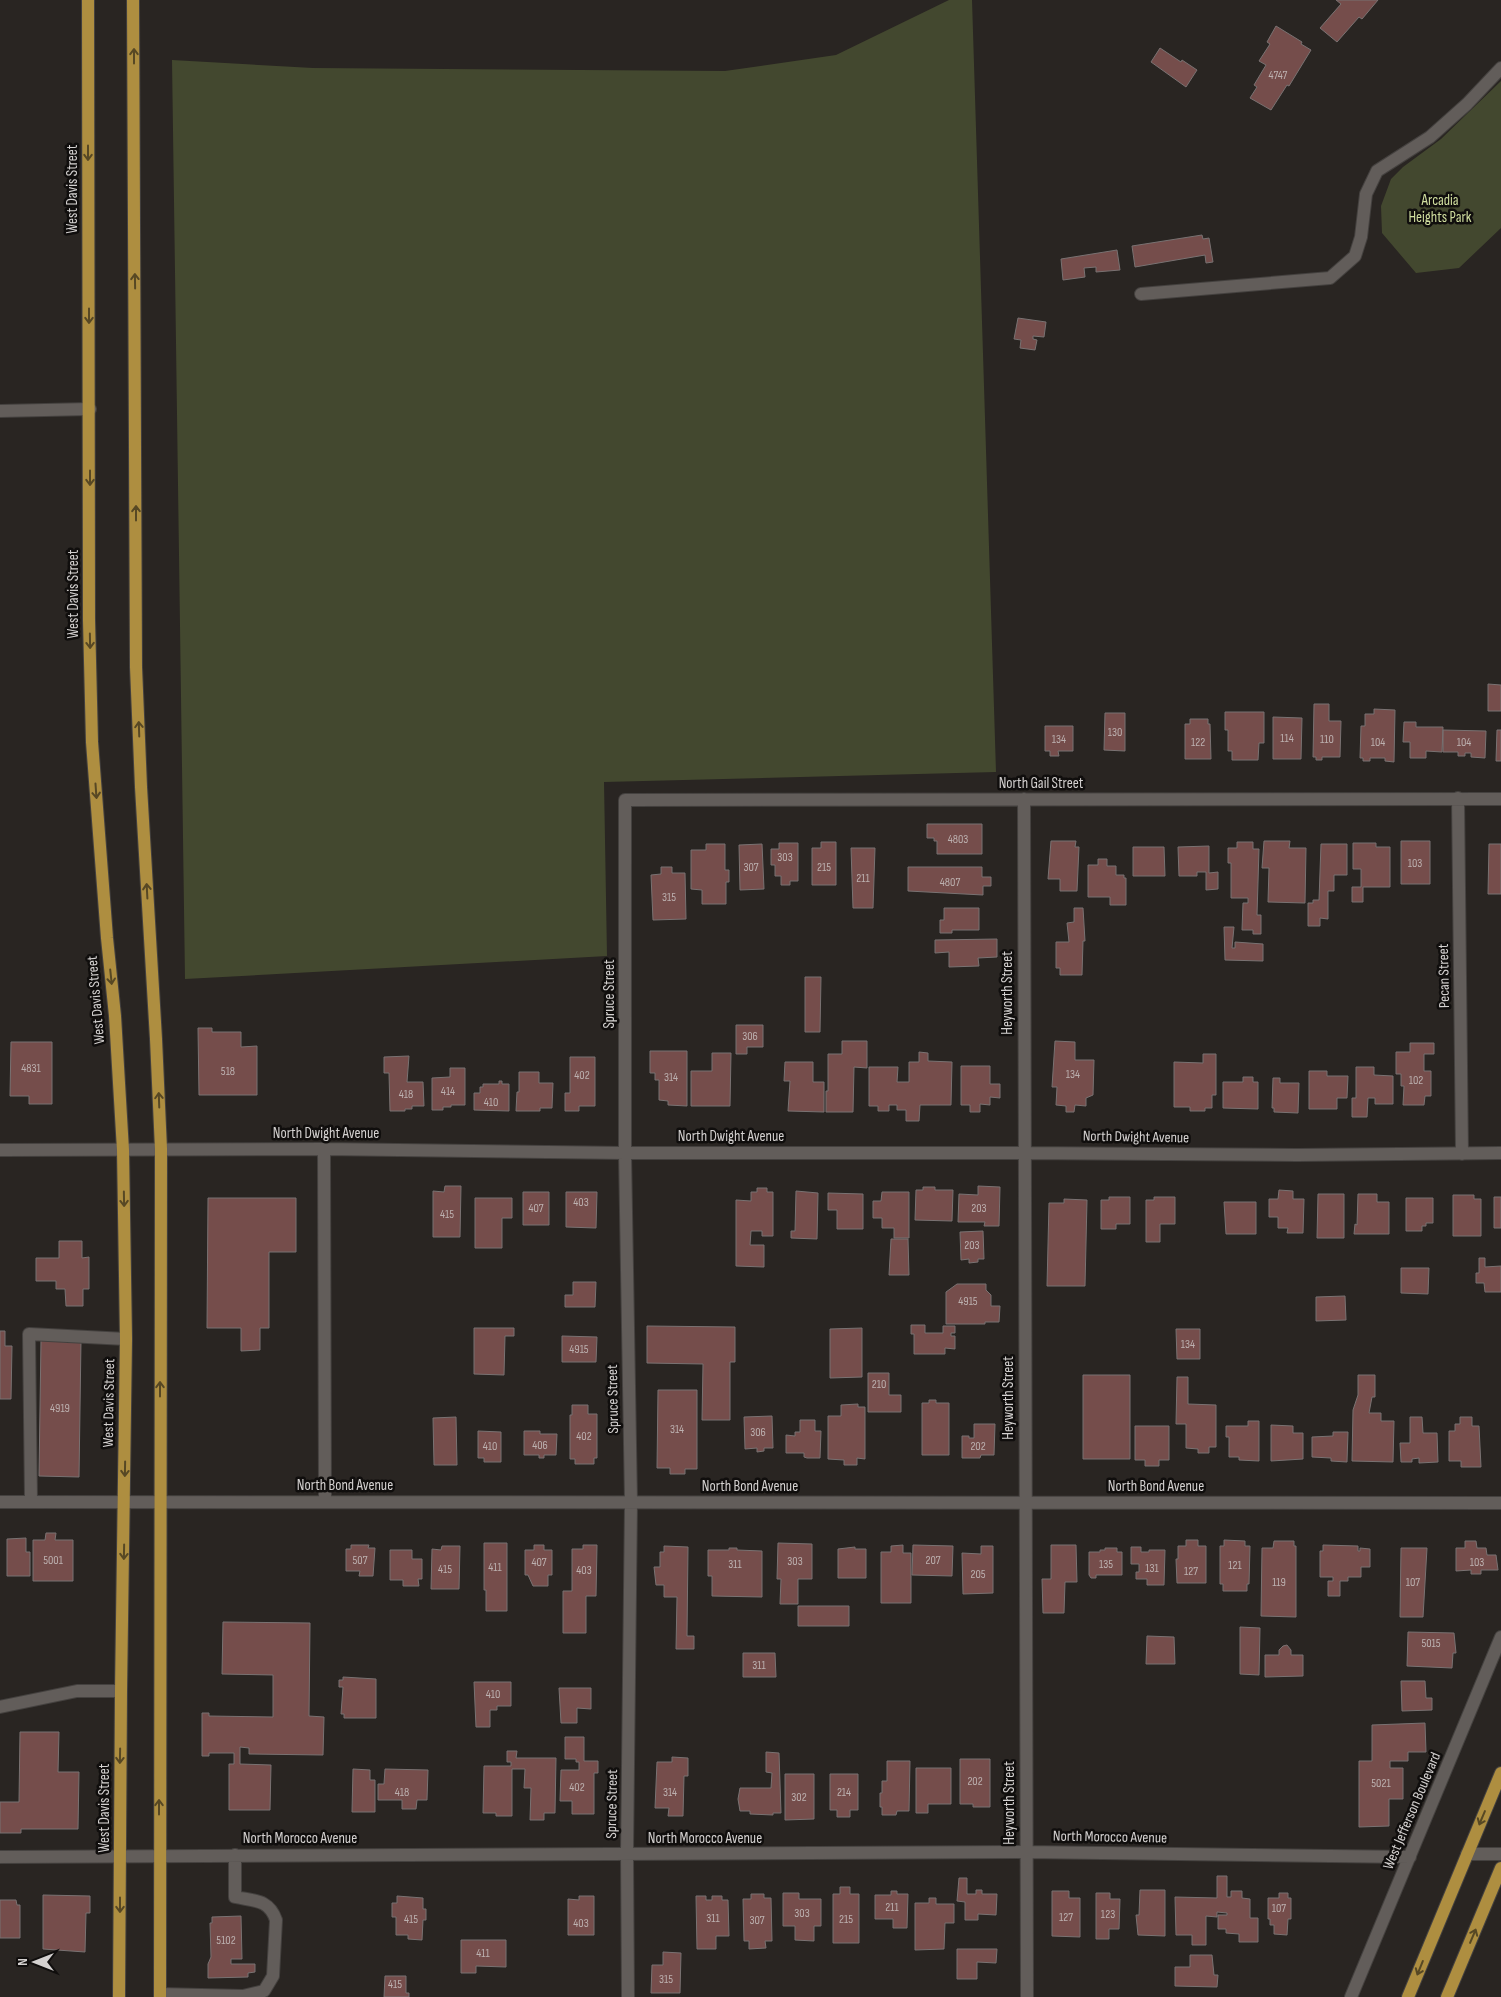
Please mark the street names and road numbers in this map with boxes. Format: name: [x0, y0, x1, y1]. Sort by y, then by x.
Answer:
street label: West Davis Street: [63, 144, 82, 233]
street label: West Davis Street: [64, 549, 83, 638]
street label: North Gail Street: [999, 774, 1084, 793]
street label: Pecan Street: [1434, 943, 1454, 1008]
street label: Heyworth Street: [998, 951, 1017, 1035]
street label: West Davis Street: [83, 955, 109, 1045]
street label: Spruce Street: [600, 959, 619, 1029]
street label: North Dwight Avenue: [273, 1124, 379, 1143]
street label: North Dwight Avenue: [678, 1127, 784, 1146]
street label: North Dwight Avenue: [1083, 1127, 1189, 1147]
street label: Heyworth Street: [999, 1356, 1018, 1440]
street label: West Davis Street: [99, 1358, 119, 1448]
street label: Spruce Street: [603, 1364, 623, 1434]
street label: North Bond Avenue: [297, 1476, 393, 1495]
street label: North Bond Avenue: [702, 1477, 798, 1496]
street label: North Bond Avenue: [1108, 1477, 1204, 1496]
street label: West Jefferson Boulevard: [1379, 1750, 1445, 1872]
street label: Heyworth Street: [1000, 1761, 1019, 1845]
street label: West Davis Street: [95, 1763, 114, 1852]
street label: Spruce Street: [602, 1769, 622, 1839]
street label: North Morocco Avenue: [1053, 1827, 1167, 1847]
street label: North Morocco Avenue: [243, 1829, 357, 1848]
street label: North Morocco Avenue: [648, 1829, 762, 1848]

